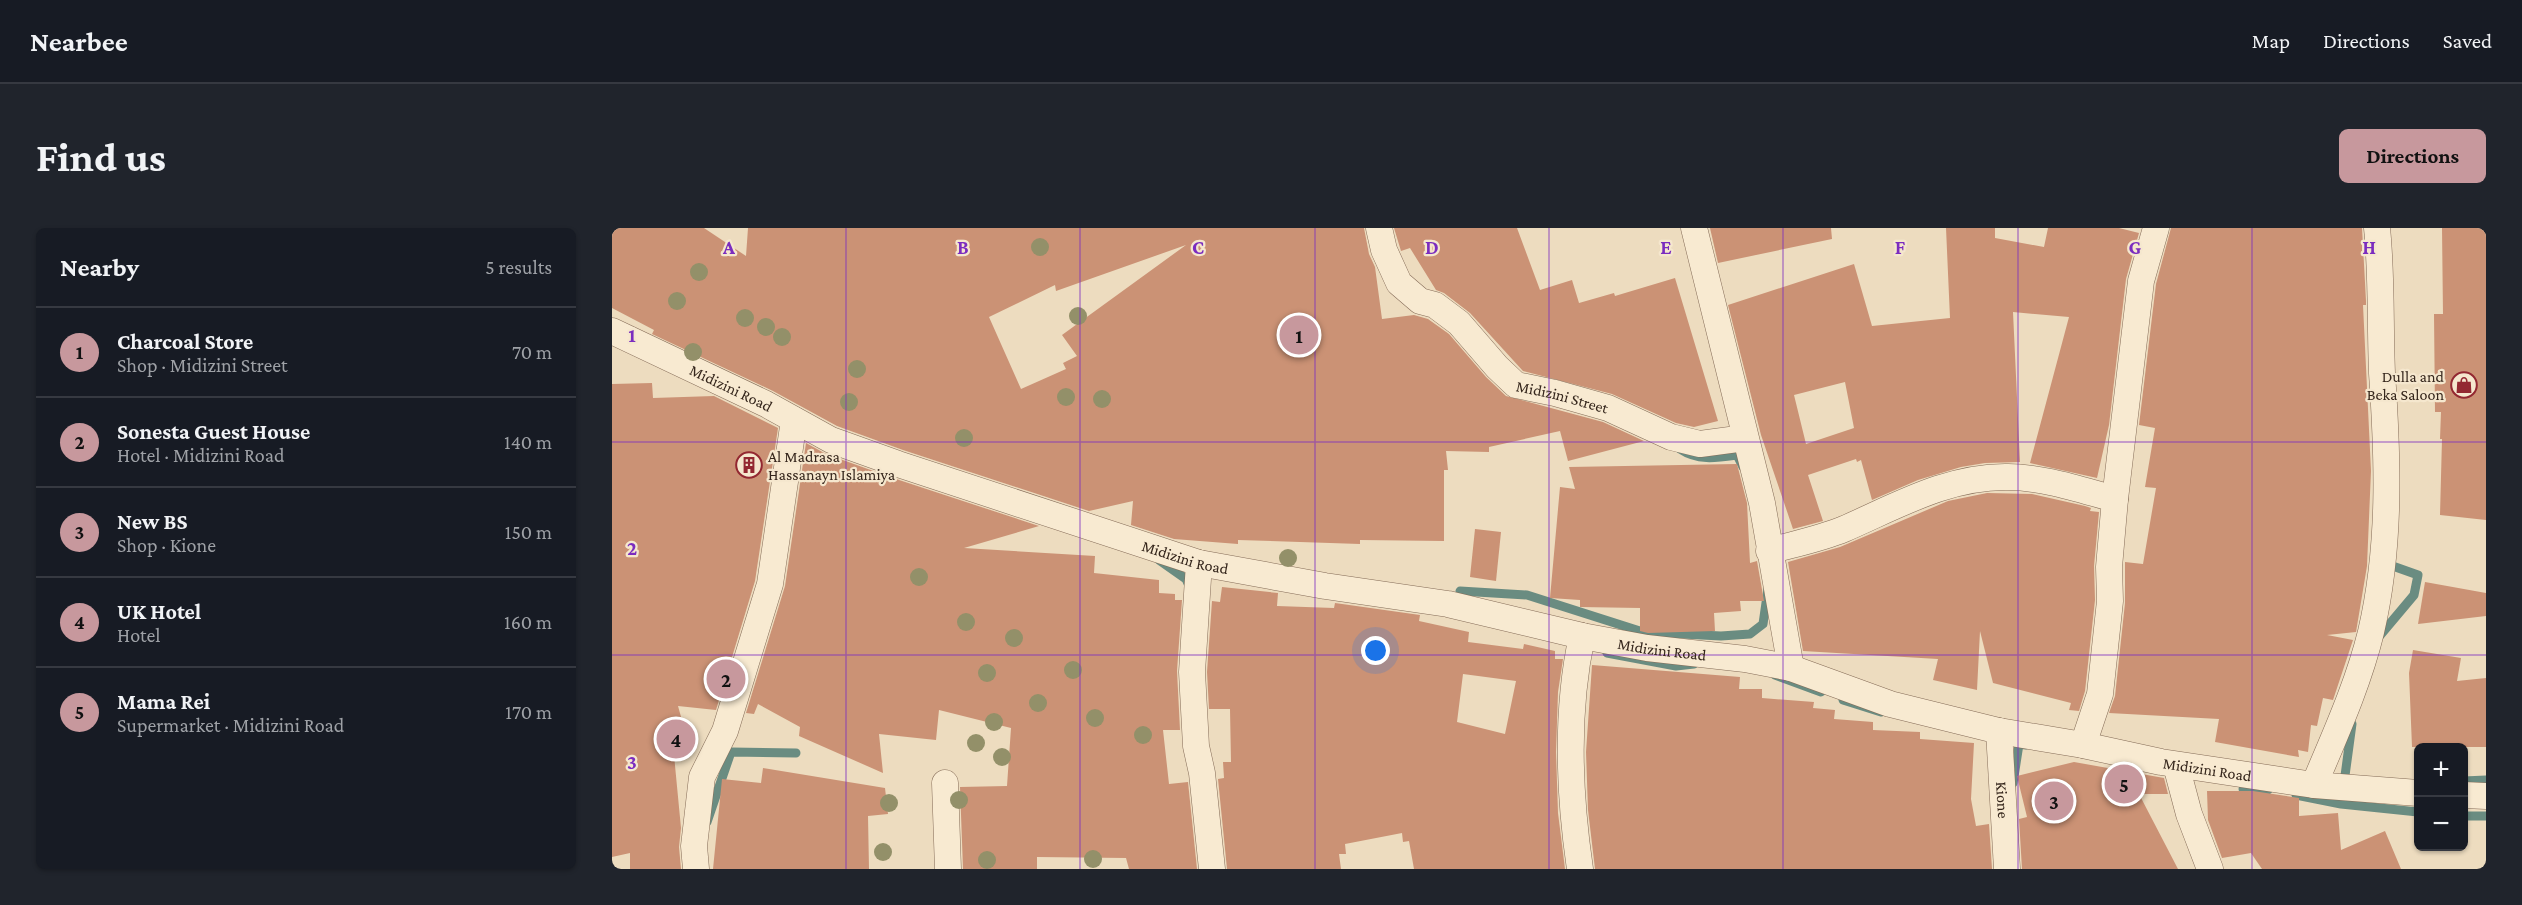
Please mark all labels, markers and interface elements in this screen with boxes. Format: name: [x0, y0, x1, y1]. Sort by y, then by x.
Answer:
text: Nearbee: [30, 26, 128, 57]
text: Map: [2252, 29, 2290, 53]
text: Directions: [2323, 29, 2410, 53]
text: Saved: [2443, 29, 2492, 53]
button: Directions: [2339, 129, 2486, 183]
text: Find us: [36, 133, 166, 180]
text: A: [722, 236, 736, 258]
text: B: [957, 236, 969, 258]
text: C: [1192, 236, 1204, 258]
text: D: [1425, 236, 1439, 258]
text: E: [1660, 236, 1672, 258]
text: F: [1895, 236, 1906, 258]
text: G: [2129, 236, 2142, 258]
text: H: [2362, 236, 2376, 258]
text: Nearby: [60, 253, 139, 282]
text: 5 results: [485, 256, 552, 278]
pin: 1: [1280, 312, 1318, 358]
text: 1: [628, 324, 636, 346]
text: Charcoal Store: [117, 329, 253, 354]
text: 1: [76, 341, 83, 363]
text: 70 m: [512, 341, 552, 363]
text: Shop · Midizini Street: [117, 354, 288, 376]
street label: Midizini Road: [687, 361, 776, 415]
place label: Dulla and Beka Saloon: [2367, 368, 2445, 403]
shop icon: Dulla and Beka Saloon: [2449, 370, 2479, 400]
street label: Midizini Street: [1515, 377, 1611, 417]
text: Sonesta Guest House: [117, 419, 310, 444]
text: 2: [74, 431, 85, 453]
text: 140 m: [504, 431, 552, 453]
text: Hotel · Midizini Road: [117, 444, 284, 466]
place label: Al Madrasa Hassanayn Islamiya: [768, 448, 896, 484]
building icon: Al Madrasa Hassanayn Islamiya: [734, 450, 764, 480]
text: New BS: [117, 509, 187, 534]
text: 3: [75, 521, 84, 543]
text: 150 m: [505, 521, 552, 543]
text: Shop · Kione: [117, 534, 216, 556]
text: 2: [627, 537, 637, 559]
street label: Midizini Road: [1140, 537, 1230, 577]
text: UK Hotel: [117, 599, 201, 624]
text: 4: [74, 611, 85, 633]
text: 160 m: [504, 611, 552, 633]
text: Hotel: [117, 624, 161, 646]
street label: Midizini Road: [1616, 635, 1708, 664]
your location: [1361, 636, 1390, 665]
pin: 2: [706, 656, 746, 702]
text: Mama Rei: [117, 689, 210, 714]
text: 5: [75, 701, 84, 723]
text: 170 m: [505, 701, 552, 723]
text: Supermarket · Midizini Road: [117, 714, 344, 736]
pin: 4: [656, 716, 696, 762]
map controls: [2414, 743, 2468, 851]
button: +: [2414, 743, 2468, 797]
text: 3: [627, 751, 637, 773]
street label: Midizini Road: [2162, 754, 2253, 785]
pin: 5: [2104, 762, 2144, 806]
pin: 3: [2034, 778, 2074, 824]
street label: Kione: [1993, 781, 2012, 819]
button: −: [2414, 797, 2468, 851]

